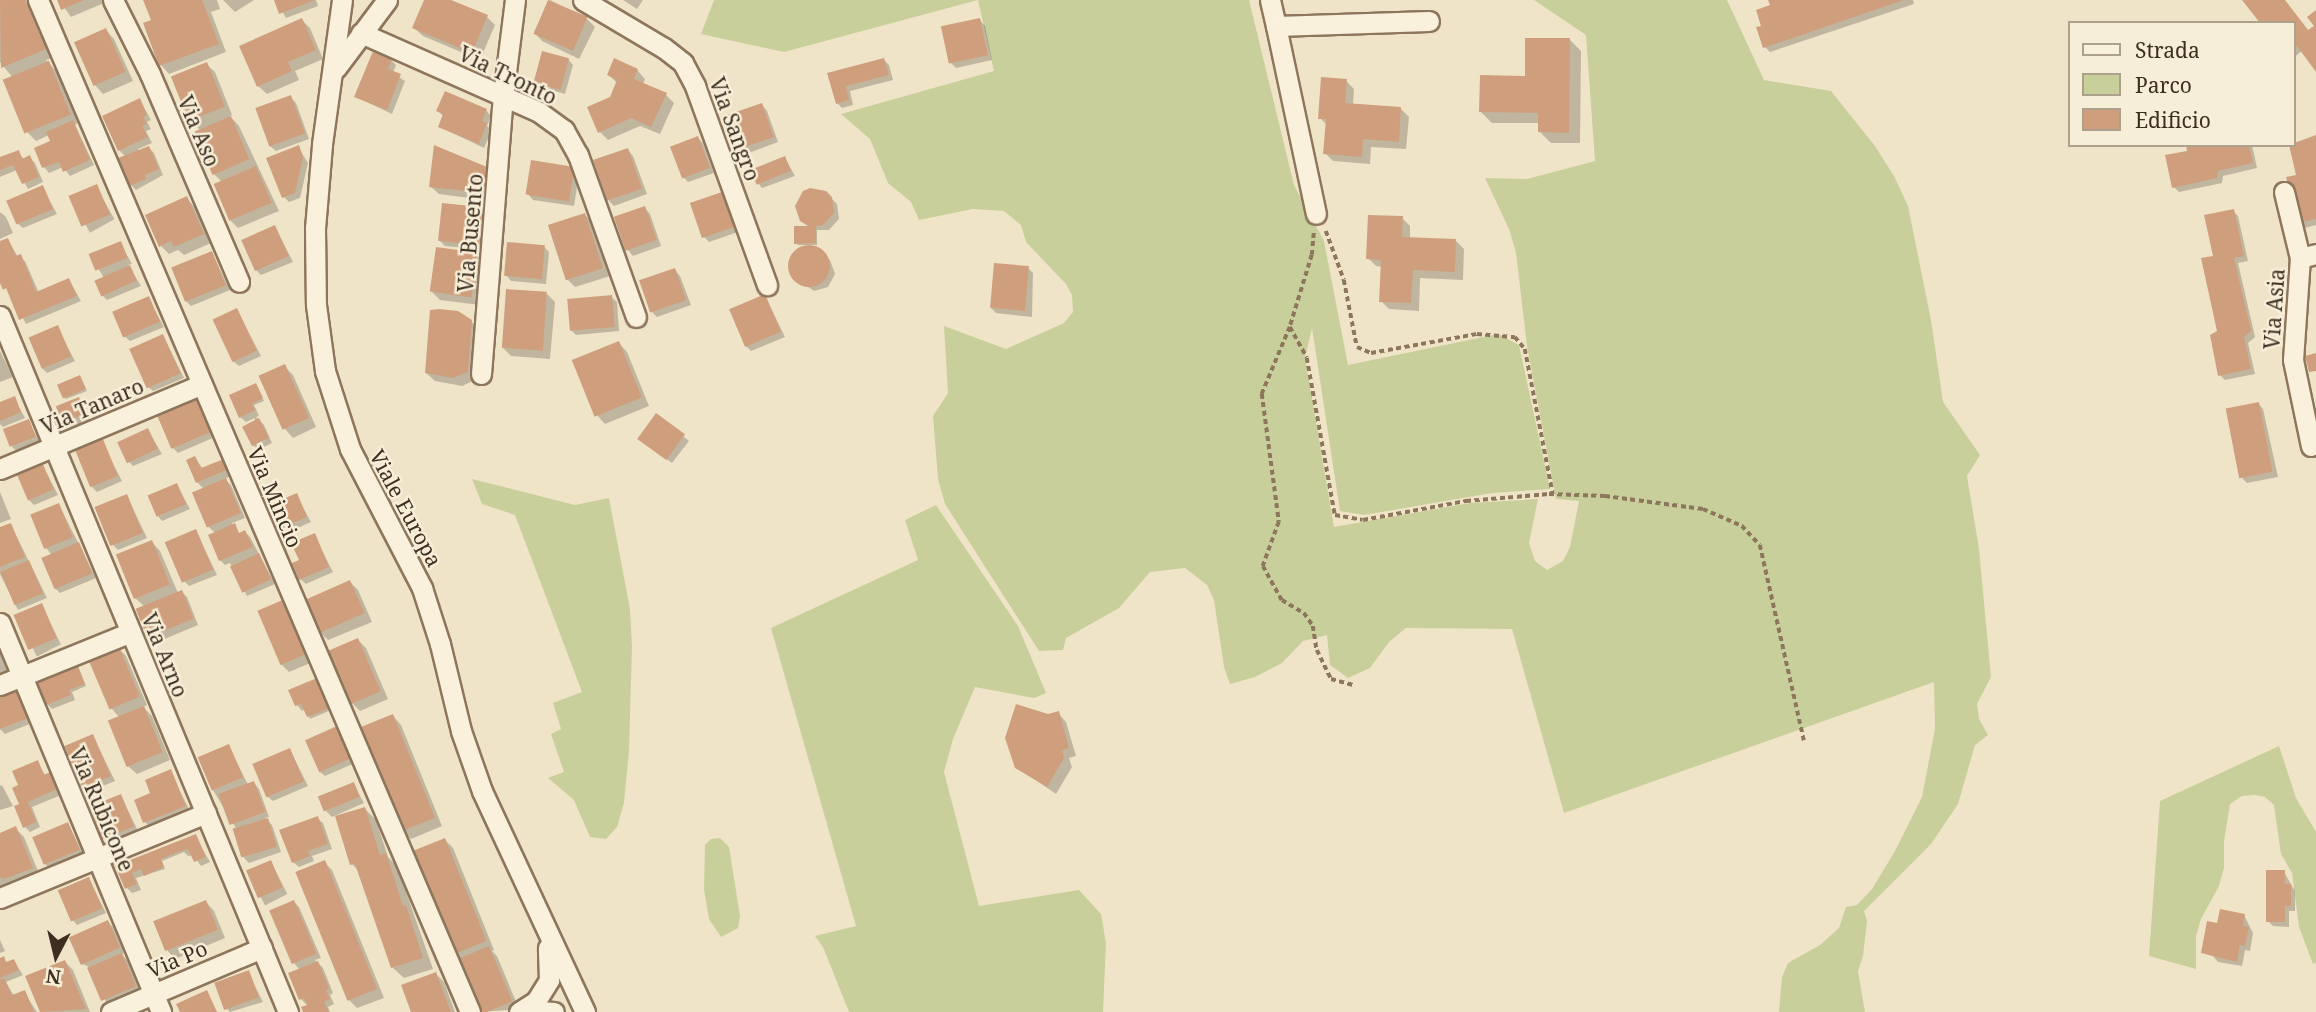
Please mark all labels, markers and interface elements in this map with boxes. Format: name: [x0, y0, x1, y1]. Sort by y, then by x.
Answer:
legend: [2068, 21, 2295, 147]
text: Strada: [2135, 36, 2200, 64]
street label: Via Tronto: [455, 40, 561, 110]
text: Parco: [2135, 71, 2192, 99]
street label: Via Sangro: [705, 74, 765, 184]
street label: Via Aso: [173, 92, 225, 170]
text: Edificio: [2135, 106, 2211, 134]
street label: Via Busento: [452, 173, 488, 293]
street label: Via Asia: [2259, 268, 2289, 350]
street label: Via Tanaro: [37, 373, 147, 439]
street label: Via Mincio: [242, 443, 308, 551]
street label: Viale Europa: [365, 445, 447, 571]
street label: Via Arno: [137, 609, 193, 701]
street label: Via Rubicone: [65, 743, 139, 875]
north arrow: [21, 921, 91, 991]
street label: Via Po: [143, 935, 211, 983]
text: N: [44, 963, 62, 991]

